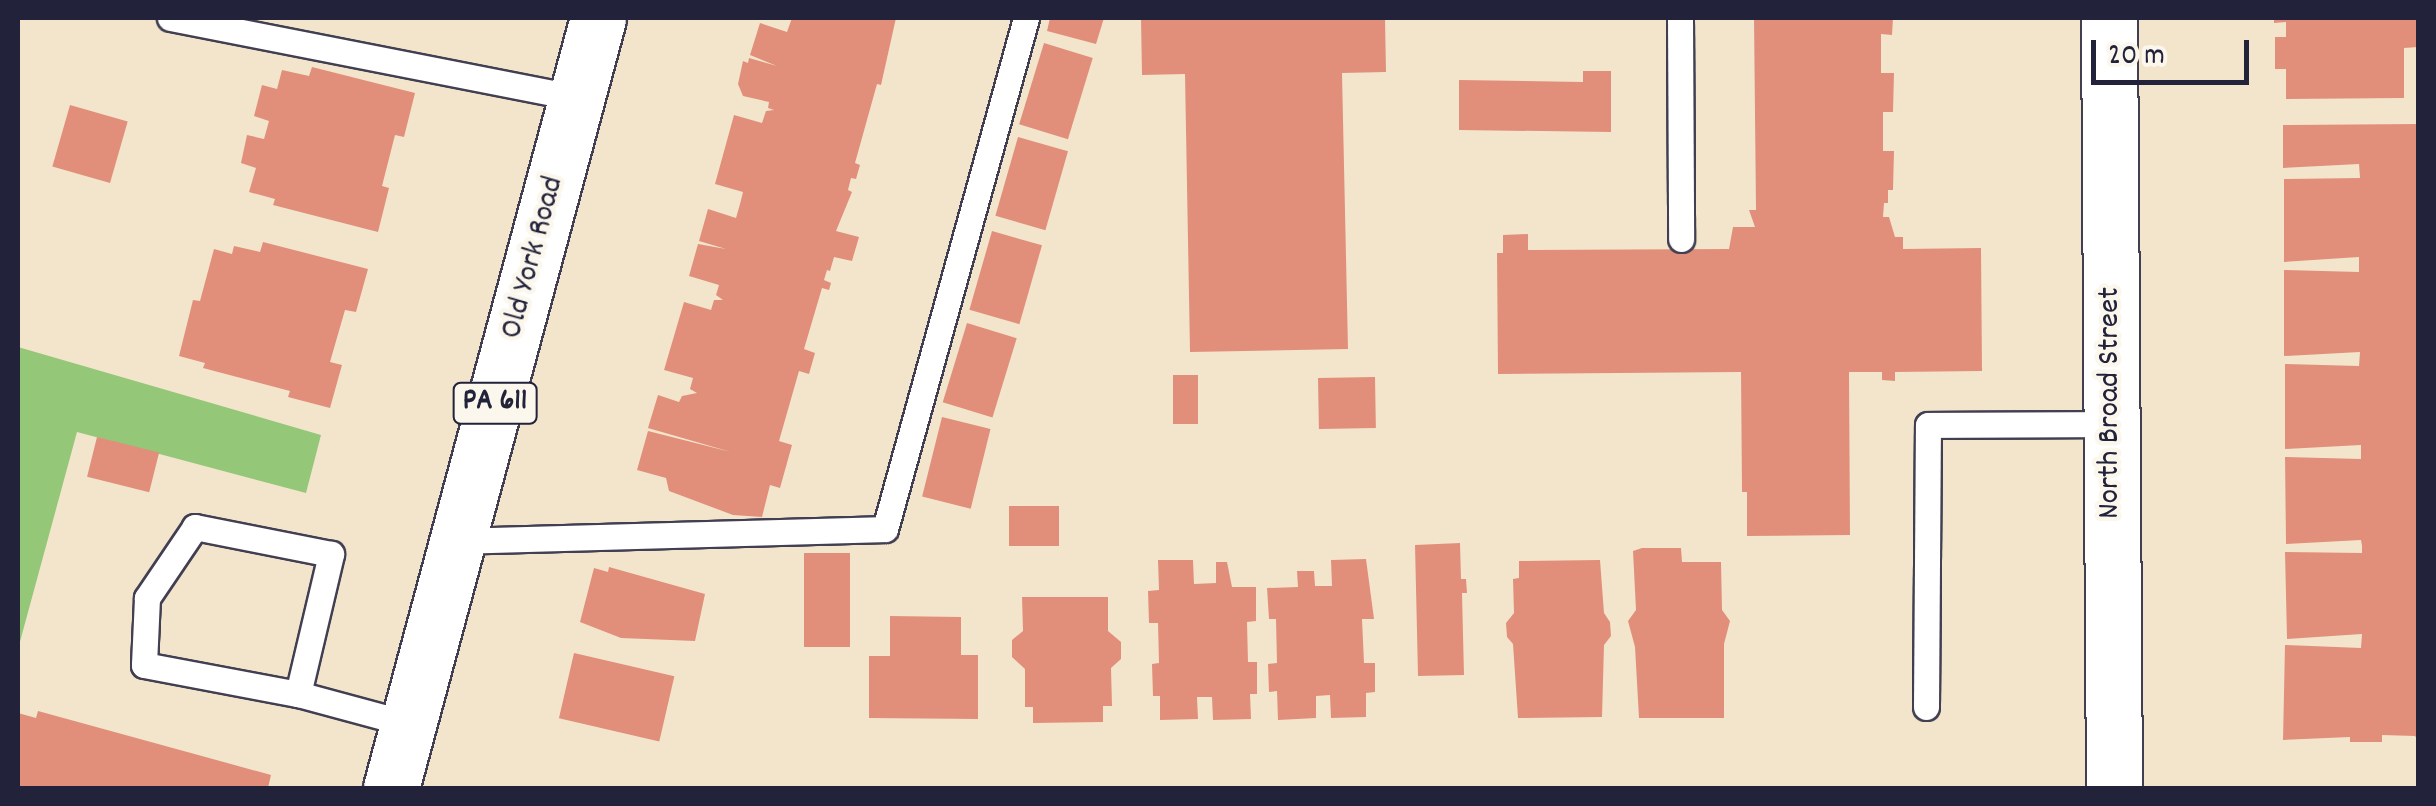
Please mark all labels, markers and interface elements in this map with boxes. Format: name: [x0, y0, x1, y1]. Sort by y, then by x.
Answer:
scale bar: [2096, 20, 2254, 82]
text: 20 m: [2108, 36, 2165, 79]
street label: Old York Road: [494, 173, 574, 343]
street label: North Broad Street: [2092, 287, 2130, 519]
road number: PA 611: [452, 378, 538, 428]

